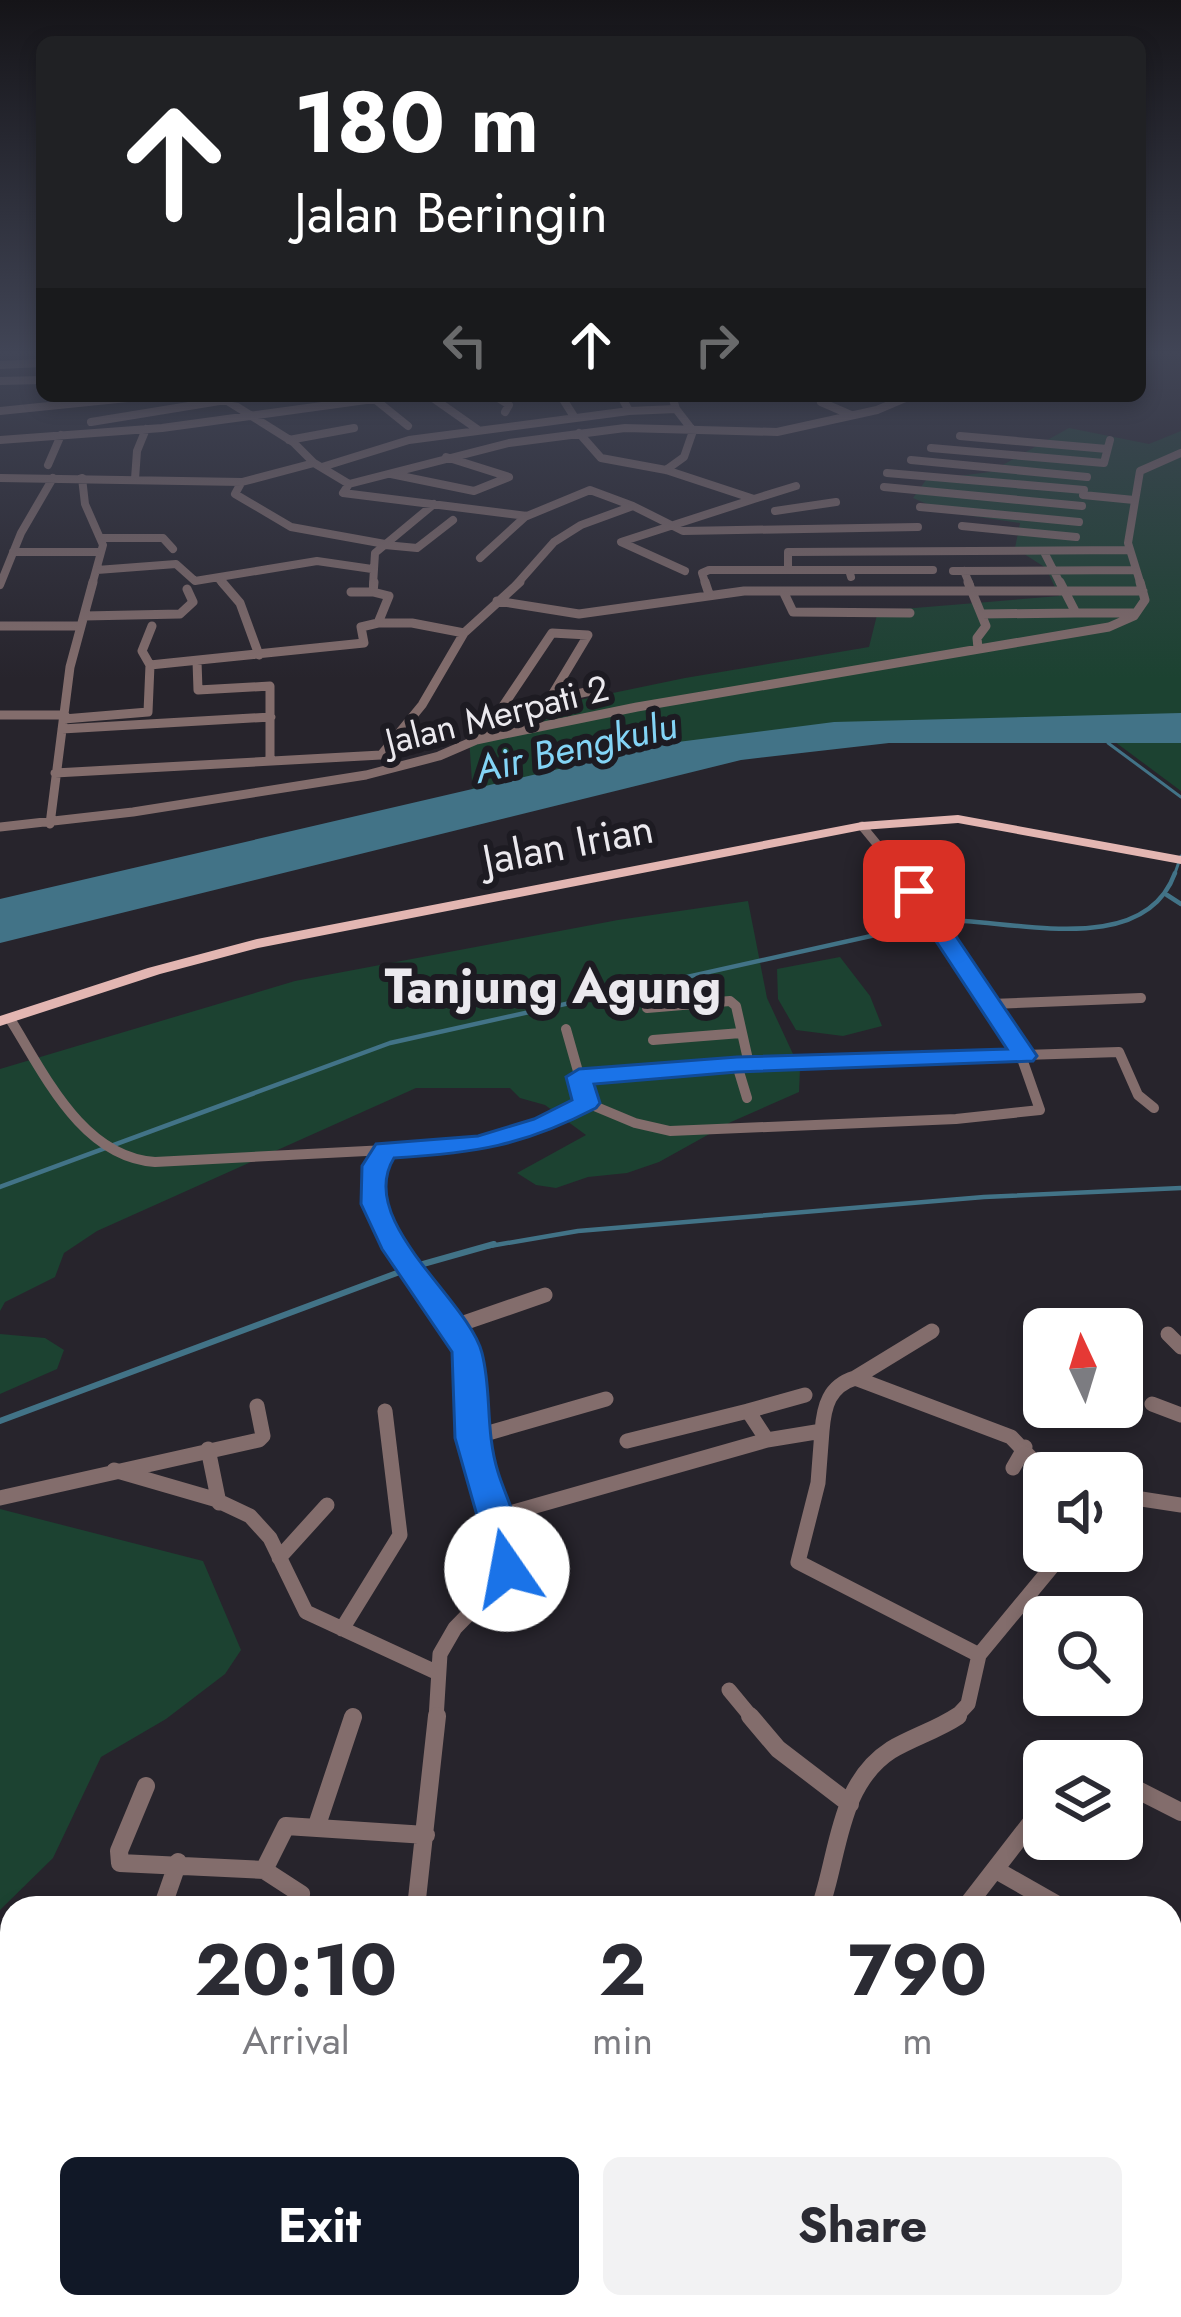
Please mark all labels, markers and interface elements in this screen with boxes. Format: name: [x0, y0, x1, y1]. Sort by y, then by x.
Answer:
text: 180 m: [294, 62, 539, 184]
icon: ahead: [96, 84, 252, 240]
text: Jalan Beringin: [294, 174, 608, 252]
icon: left: [432, 312, 498, 378]
icon: ahead: [558, 312, 624, 378]
icon: right: [684, 312, 750, 378]
street label: Jalan Merpati 2: [376, 661, 614, 768]
water label: Air Bengkulu: [468, 696, 683, 798]
street label: Jalan Irian: [473, 798, 659, 891]
pin: [863, 840, 965, 942]
icon: arrive: [881, 858, 947, 924]
district label: Tanjung Agung: [385, 952, 721, 1021]
north arrow: [1023, 1308, 1143, 1428]
map controls: [1023, 1308, 1143, 1860]
button: sound: [1023, 1452, 1143, 1572]
position arrow: [444, 1506, 570, 1632]
button: search: [1023, 1596, 1143, 1716]
button: layers: [1023, 1740, 1143, 1860]
text: 20:10: [195, 1918, 397, 2022]
text: 2: [599, 1918, 646, 2022]
text: 790: [848, 1918, 987, 2022]
text: Arrival: [242, 2012, 350, 2069]
text: min: [592, 2012, 653, 2069]
text: m: [902, 2012, 933, 2069]
button: Exit: [60, 2157, 579, 2295]
button: Share: [603, 2157, 1122, 2295]

